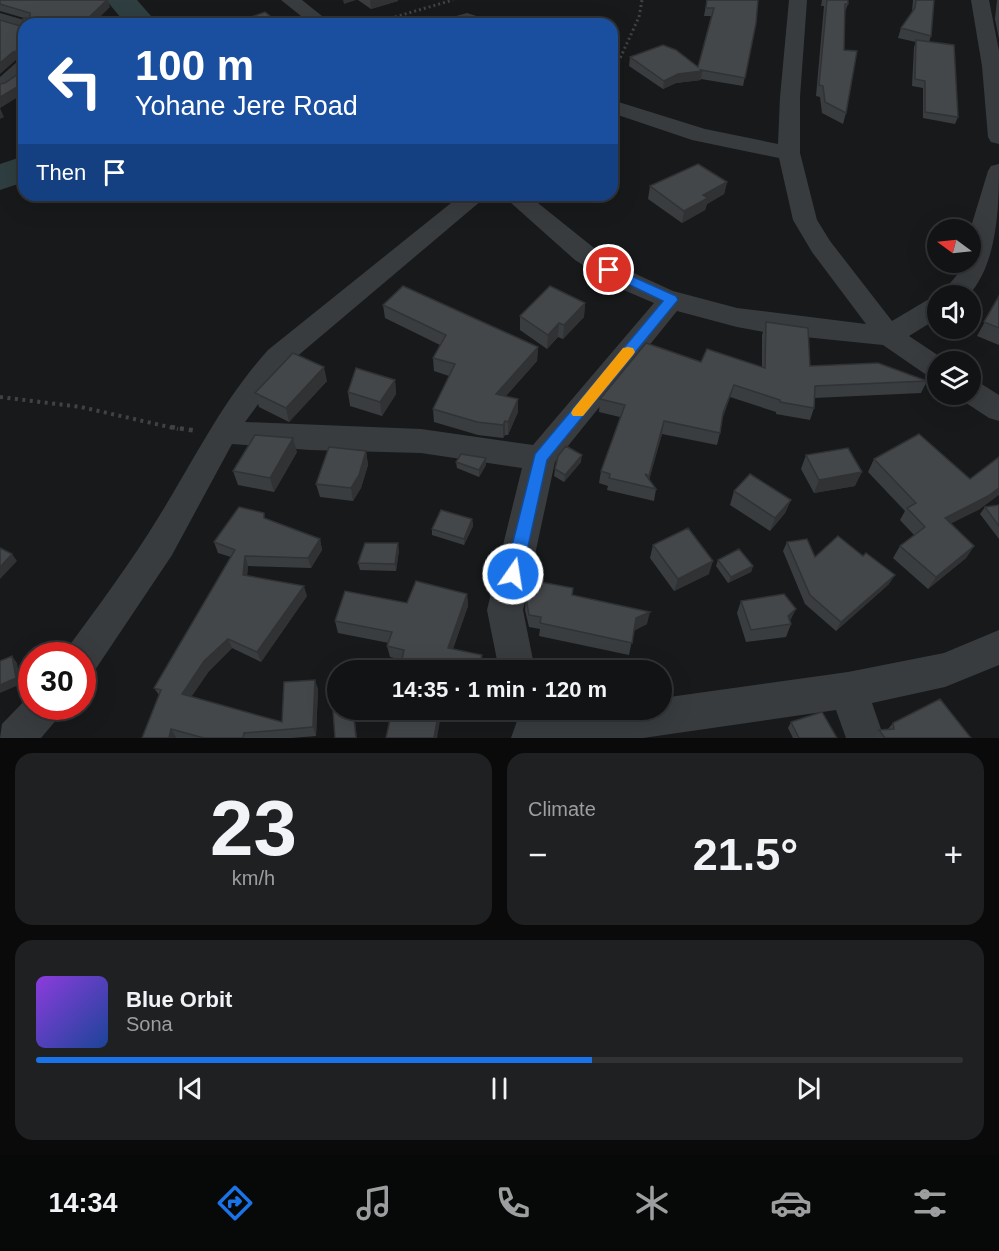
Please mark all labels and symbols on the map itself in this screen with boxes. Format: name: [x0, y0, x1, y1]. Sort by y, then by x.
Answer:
north arrow: [927, 219, 981, 273]
pin: [583, 244, 634, 295]
position arrow: [481, 542, 545, 606]
speed limit sign: 30: [18, 642, 96, 720]

